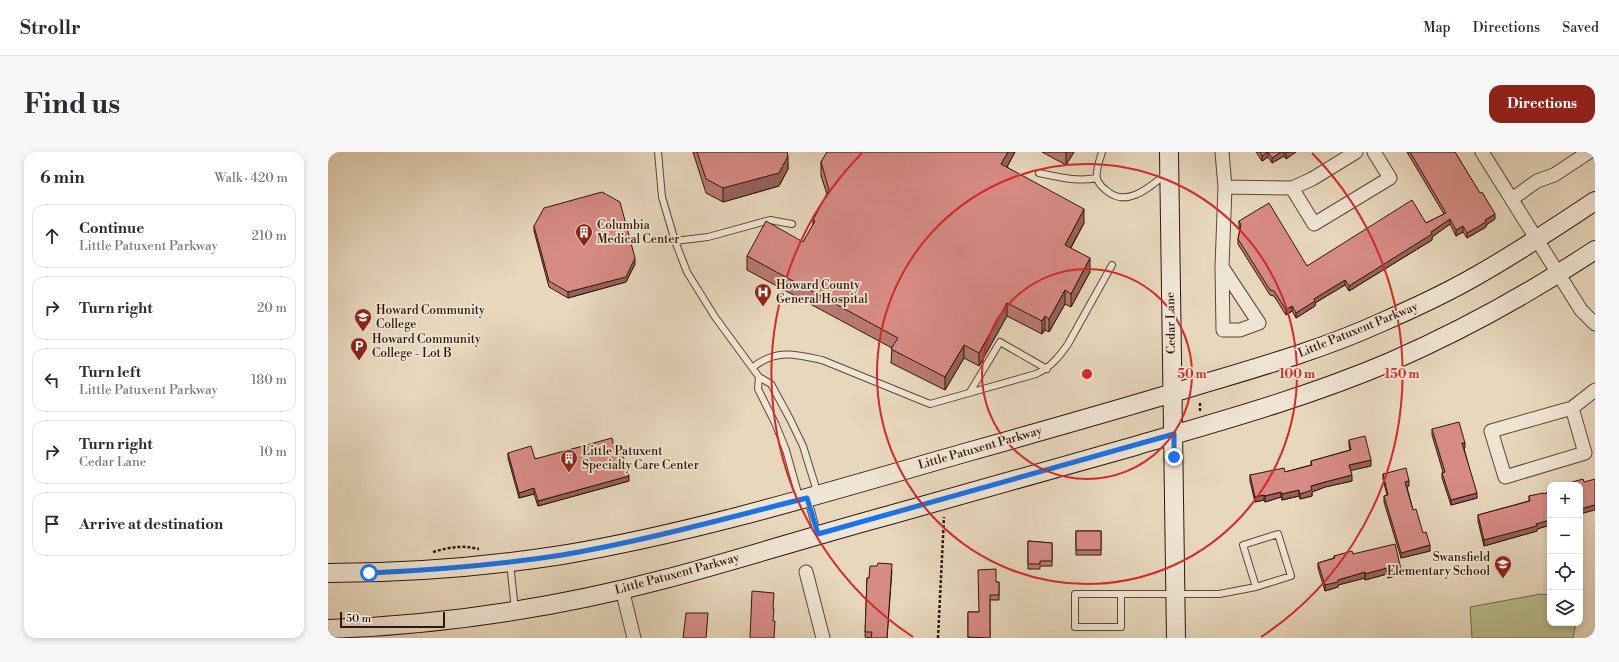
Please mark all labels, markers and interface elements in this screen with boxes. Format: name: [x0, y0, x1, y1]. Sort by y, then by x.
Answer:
text: Strollr: [20, 16, 81, 40]
text: Map: [1423, 19, 1451, 37]
text: Directions: [1473, 19, 1540, 37]
text: Saved: [1562, 19, 1599, 37]
button: Directions: [1489, 85, 1595, 123]
text: Find us: [24, 87, 120, 122]
text: 6 min: [40, 167, 85, 189]
text: Walk · 420 m: [214, 170, 288, 186]
place label: Columbia Medical Center: [597, 218, 679, 247]
text: Continue: [79, 219, 144, 238]
building icon: Columbia Medical Center: [574, 222, 594, 247]
icon: ahead: [41, 225, 63, 247]
text: 210 m: [252, 228, 287, 244]
text: Little Patuxent Parkway: [79, 238, 218, 254]
place label: Howard County General Hospital: [776, 278, 868, 307]
hospital icon: Howard County General Hospital: [753, 282, 773, 307]
street label: Cedar Lane: [1163, 292, 1179, 354]
icon: right: [41, 297, 63, 319]
text: Turn right: [79, 299, 153, 318]
street label: Little Patuxent Parkway: [1296, 299, 1420, 361]
text: 20 m: [257, 300, 287, 316]
place label: Howard Community College: [376, 303, 485, 332]
school or university icon: Howard Community College: [353, 307, 373, 332]
place label: Howard Community College - Lot B: [372, 332, 481, 361]
parking icon: Howard Community College - Lot B: [349, 336, 369, 361]
text: Turn left: [79, 363, 141, 382]
centre of rings: [1080, 367, 1094, 381]
text: 50 m: [1177, 367, 1207, 382]
text: 100 m: [1279, 367, 1315, 382]
text: 150 m: [1385, 367, 1419, 382]
icon: left: [41, 369, 63, 391]
text: 180 m: [251, 372, 287, 388]
text: Little Patuxent Parkway: [79, 382, 218, 398]
street label: Little Patuxent Parkway: [916, 423, 1044, 473]
text: Turn right: [79, 435, 153, 454]
icon: right: [41, 441, 63, 463]
text: 10 m: [259, 444, 287, 460]
place label: Little Patuxent Specialty Care Center: [582, 444, 699, 473]
building icon: Little Patuxent Specialty Care Center: [559, 448, 579, 473]
route end: [1165, 448, 1183, 466]
text: Cedar Lane: [79, 454, 146, 470]
map controls: [1547, 482, 1583, 626]
button: +: [1547, 482, 1583, 518]
icon: arrive: [41, 513, 63, 535]
text: Arrive at destination: [79, 515, 223, 534]
button: −: [1547, 518, 1583, 554]
street label: Little Patuxent Parkway: [613, 550, 741, 598]
place label: Swansfield Elementary School: [1387, 550, 1490, 579]
school or university icon: Swansfield Elementary School: [1493, 554, 1513, 579]
button: locate: [1547, 554, 1583, 590]
route start: [360, 564, 378, 582]
button: layers: [1547, 590, 1583, 626]
scale bar: [340, 610, 445, 629]
text: 50 m: [346, 612, 371, 626]

